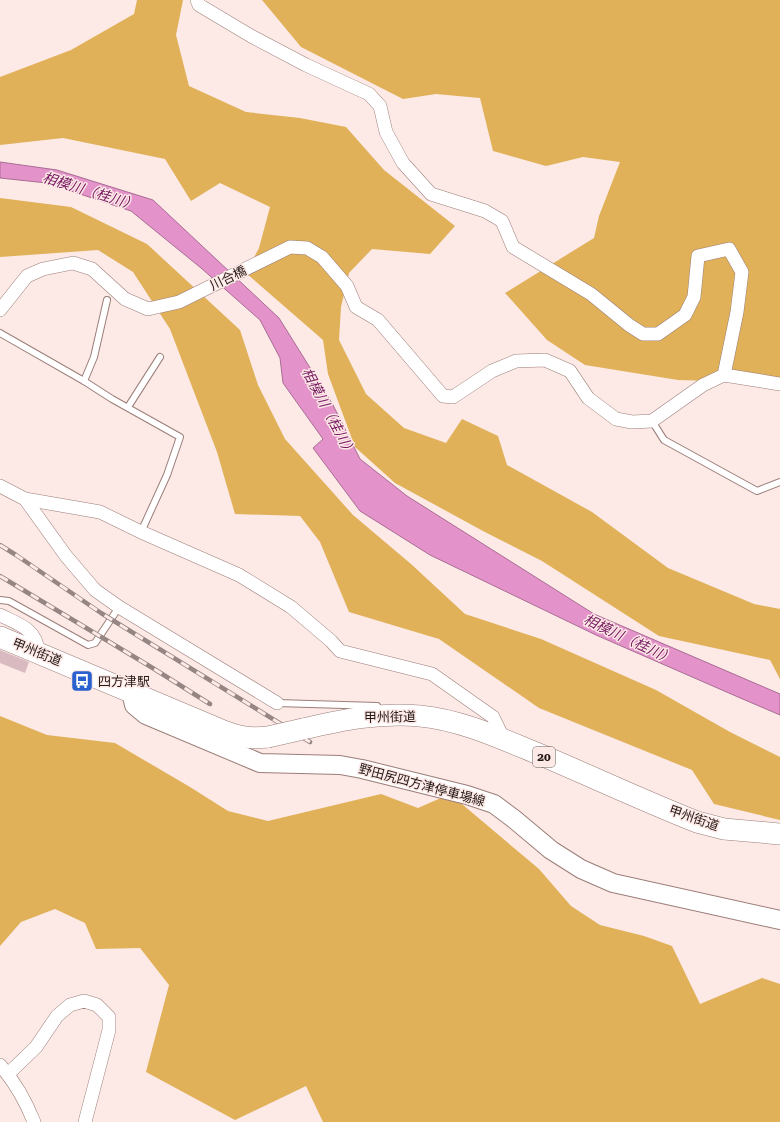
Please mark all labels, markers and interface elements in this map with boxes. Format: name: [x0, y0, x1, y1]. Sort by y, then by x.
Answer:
water label: 相模川（桂川）: [41, 169, 139, 213]
street label: 川合橋: [207, 263, 249, 293]
water label: 相模川（桂川）: [299, 365, 359, 459]
water label: 相模川（桂川）: [581, 611, 677, 667]
street label: 甲州街道: [10, 635, 64, 669]
bus stop icon: 四方津駅: [69, 668, 95, 694]
place label: 四方津駅: [98, 674, 150, 689]
street label: 甲州街道: [364, 709, 416, 725]
road number: 20: [533, 747, 555, 767]
street label: 野田尻四方津停車場線: [357, 761, 487, 809]
street label: 甲州街道: [667, 802, 721, 834]

